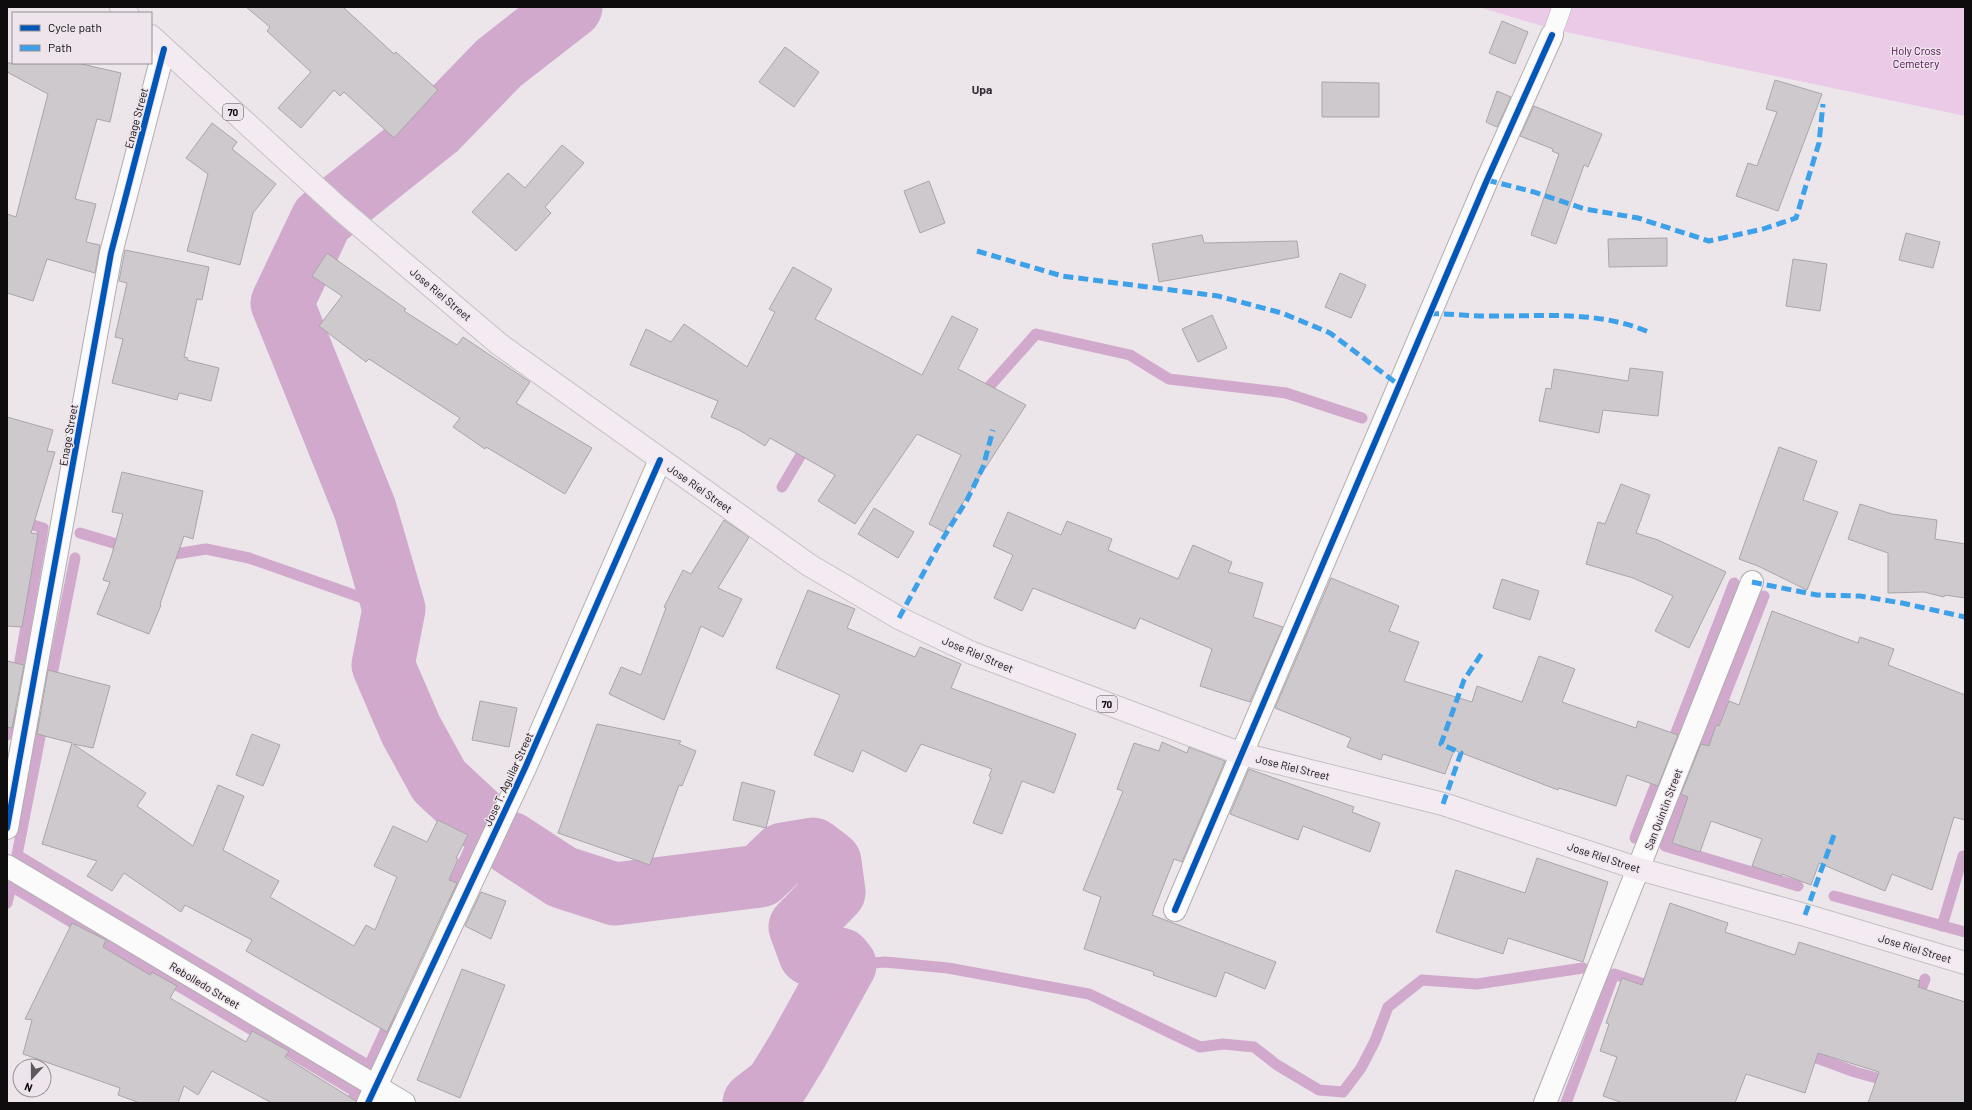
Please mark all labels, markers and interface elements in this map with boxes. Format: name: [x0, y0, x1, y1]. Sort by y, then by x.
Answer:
legend: [12, 12, 152, 64]
text: Cycle path: [48, 20, 102, 34]
text: Path: [48, 40, 72, 54]
park label: Holy Cross Cemetery: [1891, 44, 1941, 70]
district label: Upa: [972, 82, 992, 96]
street label: Enage Street: [122, 86, 150, 150]
road number: 70: [223, 104, 243, 120]
street label: Jose Riel Street: [408, 265, 474, 323]
street label: Enage Street: [56, 403, 80, 467]
street label: Jose Riel Street: [665, 461, 735, 515]
street label: Jose Riel Street: [941, 633, 1015, 675]
road number: 70: [1097, 696, 1117, 712]
street label: Jose T. Aguilar Street: [480, 730, 536, 828]
street label: Jose Riel Street: [1255, 752, 1331, 782]
street label: San Quintin Street: [1642, 766, 1684, 852]
street label: Jose Riel Street: [1566, 839, 1642, 875]
street label: Jose Riel Street: [1877, 931, 1953, 965]
street label: Rebolledo Street: [168, 959, 242, 1011]
north arrow: [12, 1058, 52, 1098]
text: N: [22, 1080, 34, 1095]

